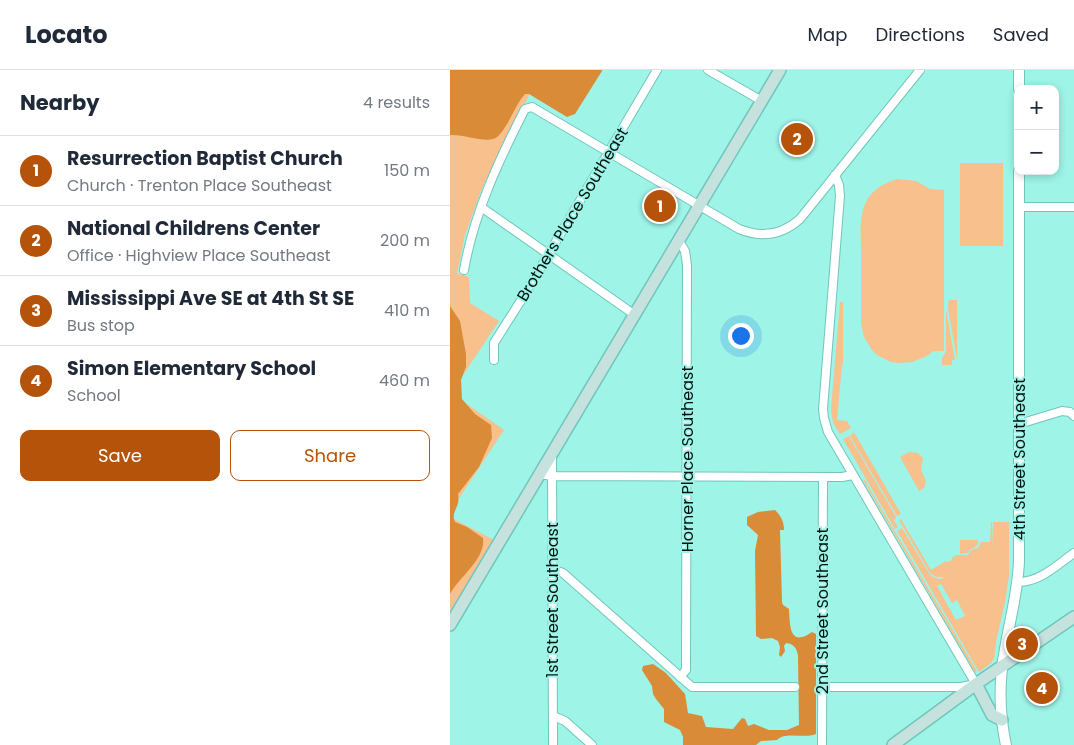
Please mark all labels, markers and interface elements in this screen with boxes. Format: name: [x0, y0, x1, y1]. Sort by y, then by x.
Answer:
text: Locato: [25, 18, 108, 51]
text: Map: [808, 22, 847, 47]
text: Directions: [875, 22, 965, 47]
text: Saved: [993, 22, 1049, 47]
map controls: [1014, 85, 1059, 175]
button: +: [1014, 85, 1059, 130]
text: Nearby: [20, 88, 100, 117]
text: 4 results: [363, 91, 430, 114]
pin: 2: [781, 120, 813, 158]
street label: Brothers Place Southeast: [511, 123, 634, 306]
button: −: [1014, 130, 1059, 175]
text: Resurrection Baptist Church: [67, 145, 343, 172]
text: 1: [33, 159, 39, 182]
text: 150 m: [384, 159, 430, 182]
text: Church · Trenton Place Southeast: [67, 174, 332, 197]
pin: 1: [644, 187, 676, 225]
text: National Childrens Center: [67, 215, 320, 242]
text: 2: [31, 229, 41, 252]
text: 200 m: [380, 229, 430, 252]
text: Office · Highview Place Southeast: [67, 244, 331, 267]
text: Mississippi Ave SE at 4th St SE: [67, 285, 354, 312]
text: 3: [31, 299, 41, 322]
text: 410 m: [384, 299, 430, 322]
text: Bus stop: [67, 314, 135, 337]
your location: [728, 323, 754, 349]
text: Simon Elementary School: [67, 355, 316, 382]
street label: Horner Place Southeast: [676, 366, 699, 552]
text: 4: [31, 369, 41, 392]
text: 460 m: [379, 369, 430, 392]
street label: 4th Street Southeast: [1008, 378, 1031, 540]
text: School: [67, 384, 121, 407]
button: Save: [20, 430, 220, 481]
button: Share: [230, 430, 430, 481]
street label: 1st Street Southeast: [541, 522, 564, 678]
street label: 2nd Street Southeast: [811, 528, 834, 694]
pin: 3: [1006, 625, 1038, 663]
pin: 4: [1026, 669, 1058, 707]

